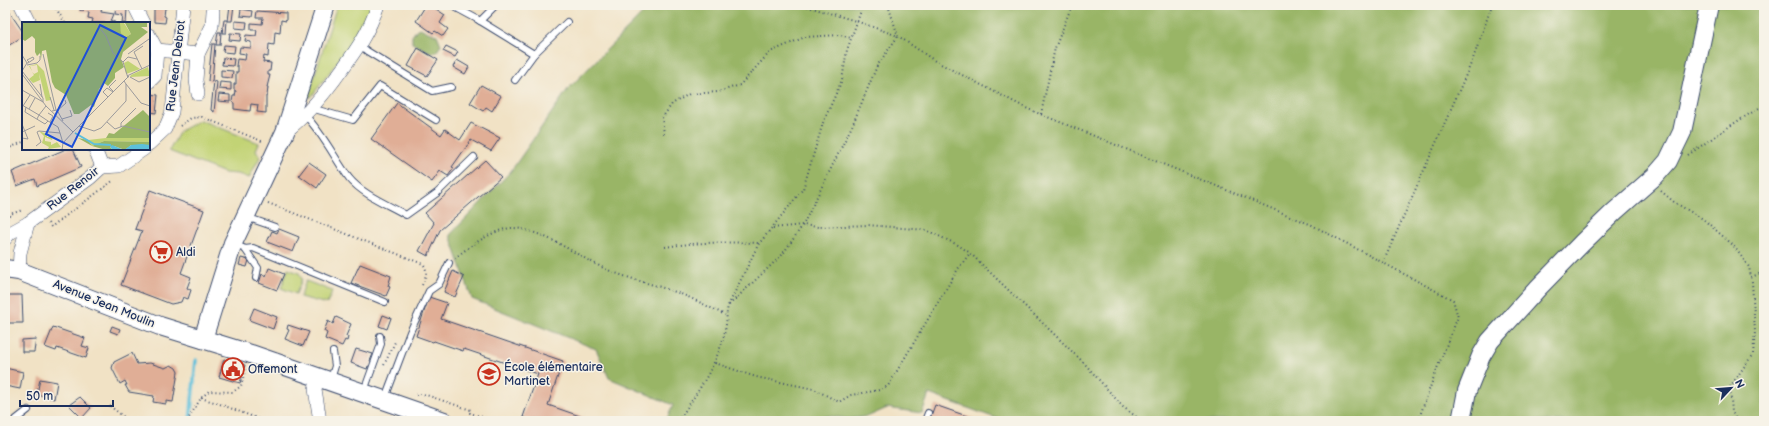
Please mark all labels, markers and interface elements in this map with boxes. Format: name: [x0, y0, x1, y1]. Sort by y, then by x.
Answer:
street label: Rue Jean Debrot: [163, 19, 189, 112]
inset map: [22, 22, 150, 150]
street label: Rue Renoir: [44, 164, 103, 214]
supermarket icon: Aldi: [148, 239, 174, 265]
place label: Aldi: [176, 245, 196, 260]
street label: Avenue Jean Moulin: [51, 277, 157, 331]
public building icon: Offemont: [220, 356, 246, 382]
place label: École élémentaire Martinet: [504, 359, 603, 389]
school or university icon: École élémentaire Martinet: [476, 361, 502, 387]
place label: Offemont: [248, 362, 298, 377]
north arrow: [1711, 368, 1751, 408]
text: N: [1732, 377, 1747, 390]
scale bar: [20, 382, 113, 408]
text: 50 m: [26, 389, 53, 404]

